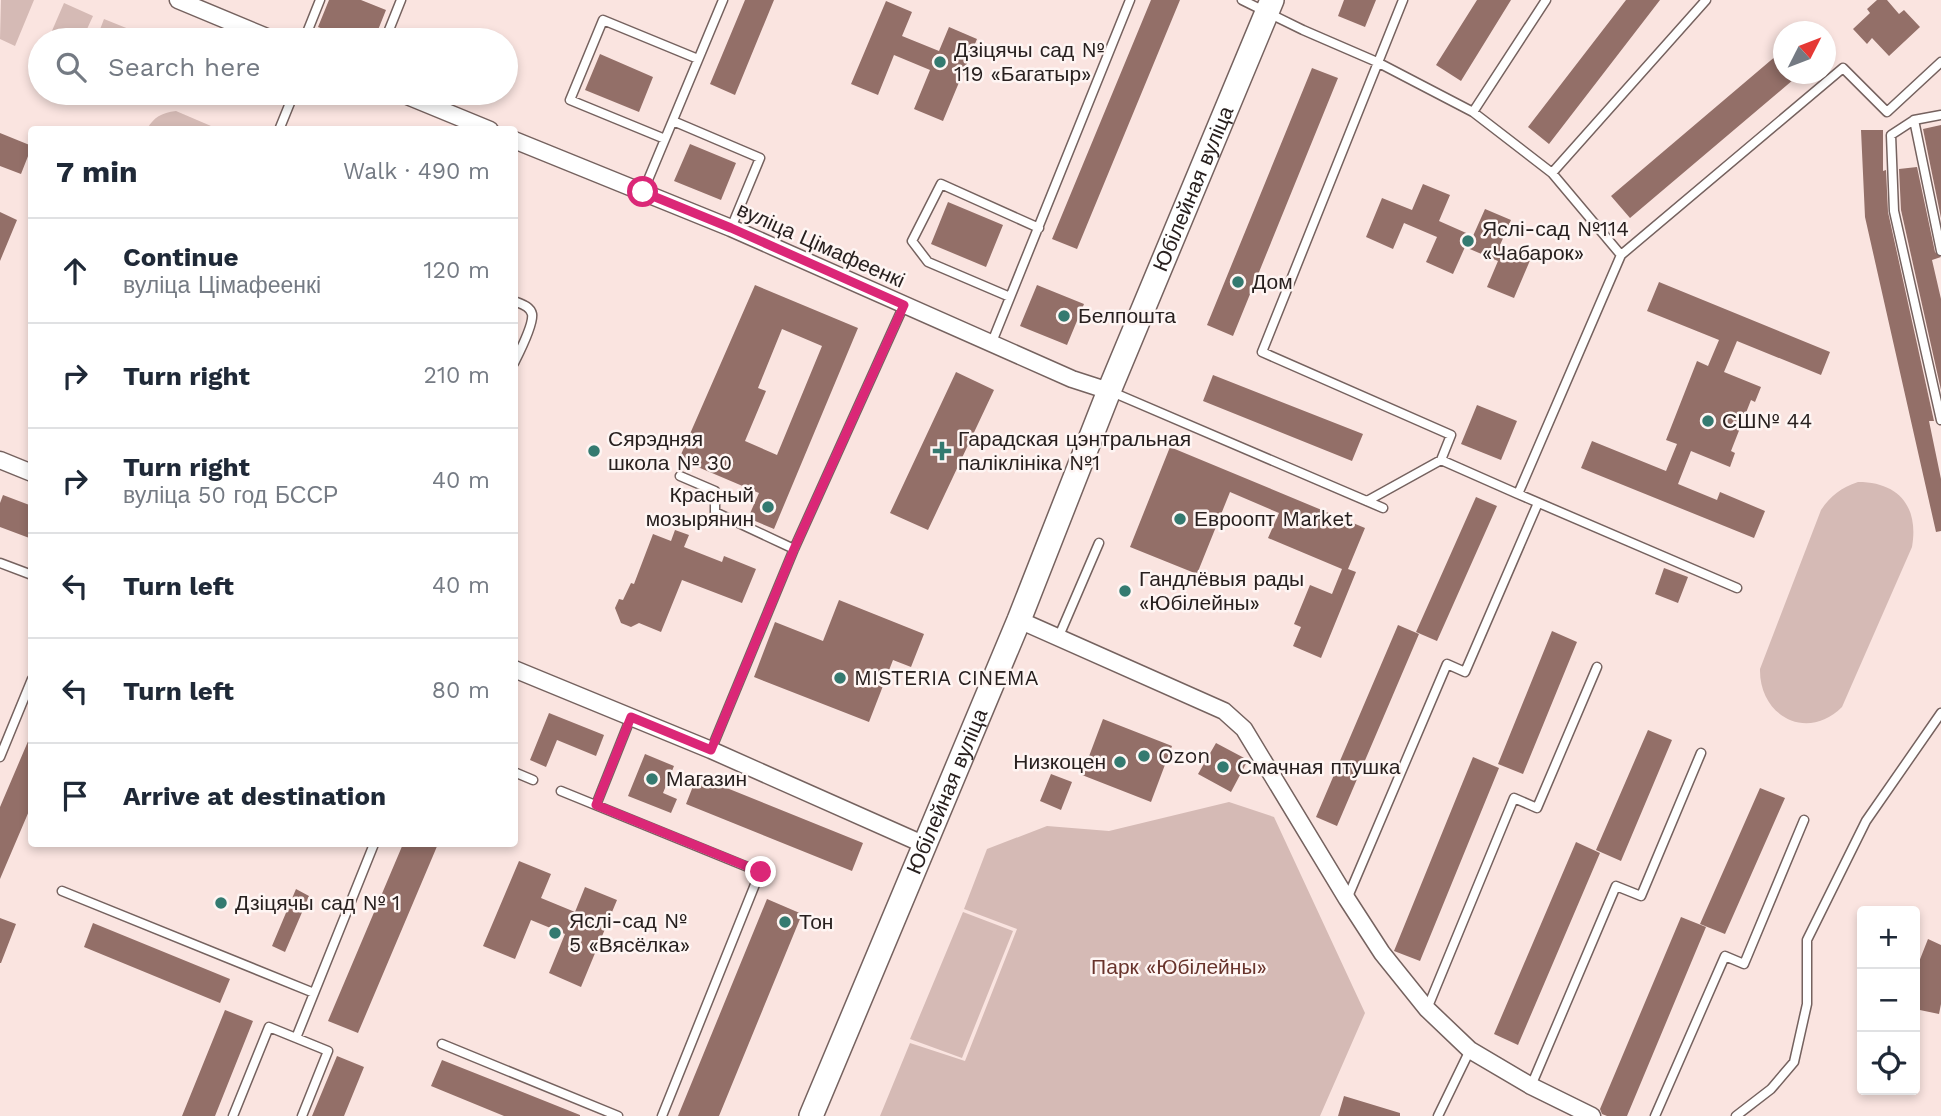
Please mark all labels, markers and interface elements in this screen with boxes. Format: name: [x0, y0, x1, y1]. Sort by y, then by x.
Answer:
north arrow: [1773, 21, 1836, 84]
search box: [28, 28, 518, 105]
place label: Дзіцячы сад № 119 «Багатыр»: [954, 37, 1104, 86]
icon: search: [52, 48, 90, 86]
text: Search here: [108, 52, 260, 82]
marker: Дзіцячы сад № 119 «Багатыр»: [932, 54, 948, 70]
street label: Юбілейная вуліца: [1147, 102, 1239, 275]
text: 7 min: [56, 154, 138, 189]
text: Walk · 490 m: [343, 158, 490, 185]
route start: [627, 176, 658, 207]
street label: вуліца Цімафеенкі: [733, 196, 909, 293]
place label: Яслі-сад №114 «Чабарок»: [1482, 216, 1629, 265]
marker: Яслі-сад №114 «Чабарок»: [1460, 233, 1476, 249]
text: Continue: [123, 242, 239, 272]
icon: ahead: [56, 252, 94, 290]
text: 120 m: [424, 257, 490, 284]
place label: Дом: [1252, 269, 1293, 294]
text: вуліца Цімафеенкі: [123, 272, 321, 299]
marker: Дом: [1230, 274, 1246, 290]
place label: Белпошта: [1078, 303, 1176, 328]
marker: Белпошта: [1056, 308, 1072, 324]
icon: right: [56, 357, 94, 395]
text: Turn right: [123, 361, 250, 391]
text: 210 m: [424, 362, 490, 389]
place label: СШ№ 44: [1722, 408, 1812, 433]
marker: СШ№ 44: [1700, 413, 1716, 429]
place label: Сярэдняя школа № 30: [608, 426, 732, 475]
place label: Гарадская цэнтральная паліклініка №1: [958, 426, 1191, 475]
marker: Гарадская цэнтральная паліклініка №1: [932, 441, 952, 461]
marker: Сярэдняя школа № 30: [586, 443, 602, 459]
text: Turn right: [123, 452, 250, 482]
icon: right: [56, 462, 94, 500]
text: 40 m: [432, 467, 490, 494]
text: вуліца 50 год БССР: [123, 482, 338, 509]
place label: Красный мозырянин: [646, 482, 754, 531]
marker: Красный мозырянин: [760, 499, 776, 515]
place label: Евроопт Market: [1194, 506, 1353, 531]
marker: Евроопт Market: [1172, 511, 1188, 527]
place label: Гандлёвыя рады «Юбілейны»: [1139, 566, 1304, 615]
icon: left: [56, 567, 94, 605]
text: Turn left: [123, 571, 234, 601]
text: 40 m: [432, 572, 490, 599]
marker: Гандлёвыя рады «Юбілейны»: [1117, 583, 1133, 599]
place label: MISTERIA CINEMA: [854, 665, 1039, 690]
marker: MISTERIA CINEMA: [832, 670, 848, 686]
icon: left: [56, 672, 94, 710]
text: Turn left: [123, 676, 234, 706]
text: 80 m: [432, 677, 490, 704]
street label: Юбілейная вуліца: [901, 705, 993, 878]
place label: Ozon: [1158, 743, 1210, 768]
marker: Ozon: [1136, 748, 1152, 764]
place label: Низкоцен: [1013, 749, 1106, 774]
marker: Низкоцен: [1112, 754, 1128, 770]
place label: Смачная птушка: [1237, 754, 1401, 779]
marker: Смачная птушка: [1215, 759, 1231, 775]
place label: Магазин: [666, 766, 747, 791]
marker: Магазин: [644, 771, 660, 787]
icon: arrive: [56, 777, 94, 815]
text: Arrive at destination: [123, 781, 386, 811]
route end: [745, 856, 776, 887]
place label: Дзіцячы сад № 1: [235, 890, 400, 915]
marker: Дзіцячы сад № 1: [213, 895, 229, 911]
map controls: [1857, 906, 1920, 1095]
button: +: [1857, 906, 1920, 969]
place label: Яслі-сад № 5 «Вясёлка»: [569, 908, 690, 957]
place label: Тон: [799, 909, 833, 934]
marker: Тон: [777, 914, 793, 930]
marker: Яслі-сад № 5 «Вясёлка»: [547, 925, 563, 941]
park label: Парк «Юбілейны»: [1091, 954, 1267, 979]
button: −: [1857, 969, 1920, 1032]
button: locate: [1857, 1032, 1920, 1095]

